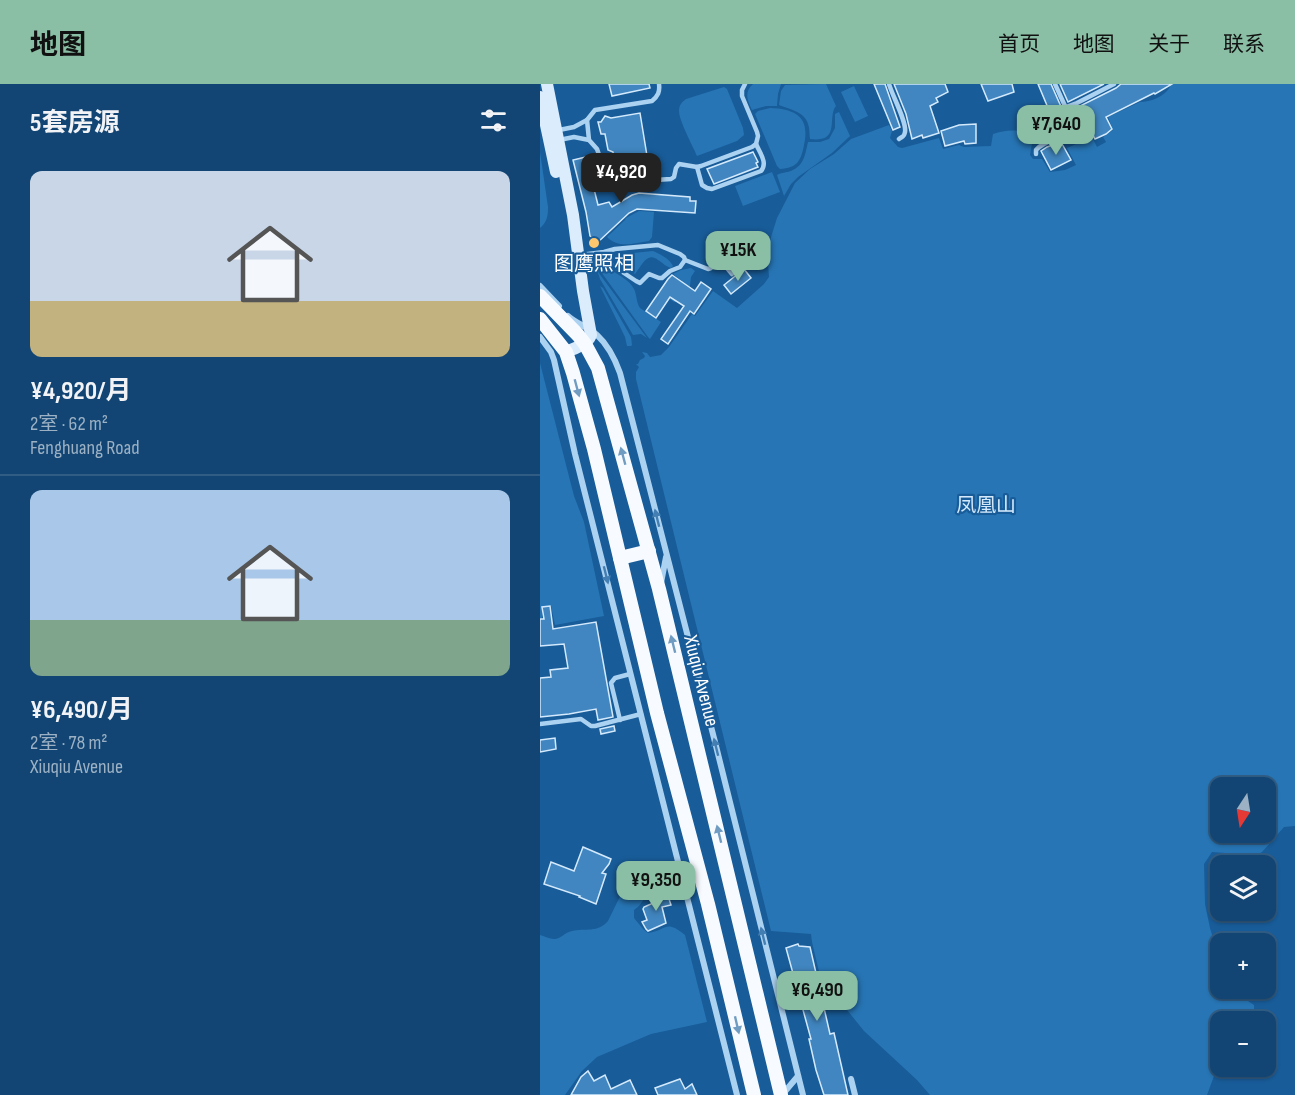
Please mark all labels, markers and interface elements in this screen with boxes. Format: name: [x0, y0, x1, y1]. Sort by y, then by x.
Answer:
text: 地图: [30, 29, 86, 62]
text: 首页: [998, 32, 1040, 57]
text: 地图: [1073, 32, 1115, 57]
text: 关于: [1148, 32, 1190, 57]
text: 联系: [1223, 32, 1265, 57]
icon: filters: [477, 104, 510, 137]
pin: ¥7,640: [1007, 105, 1105, 156]
text: 5套房源: [30, 108, 119, 139]
text: ¥7,640: [1031, 112, 1081, 136]
pin: ¥4,920: [572, 153, 670, 204]
text: ¥4,920: [595, 160, 647, 184]
icon: home: [216, 210, 324, 318]
pin: ¥15K: [702, 231, 774, 282]
marker: 图鹰照相: [587, 236, 601, 250]
text: ¥15K: [720, 238, 756, 262]
place label: 图鹰照相: [554, 252, 634, 276]
text: ¥4,920/月: [30, 376, 132, 407]
one-way arrow: [573, 379, 582, 397]
text: 2室 · 62 m²: [30, 412, 108, 436]
text: Fenghuang Road: [30, 436, 140, 460]
one-way arrow: [617, 447, 627, 465]
park label: 凤凰山: [956, 494, 1016, 518]
one-way arrow: [652, 508, 662, 527]
icon: home: [216, 529, 324, 637]
one-way arrow: [601, 565, 611, 584]
street label: Xiuqiu Avenue: [678, 632, 724, 729]
one-way arrow: [667, 635, 677, 654]
text: ¥6,490/月: [30, 695, 133, 726]
text: 2室 · 78 m²: [30, 731, 108, 755]
one-way arrow: [711, 738, 720, 756]
text: Xiuqiu Avenue: [30, 755, 123, 779]
north arrow: [1210, 777, 1276, 843]
map controls: [1210, 777, 1276, 1077]
one-way arrow: [713, 825, 723, 843]
button: layers: [1210, 855, 1276, 921]
pin: ¥9,350: [607, 861, 705, 912]
text: ¥9,350: [630, 868, 682, 892]
one-way arrow: [758, 927, 768, 945]
button: +: [1210, 933, 1276, 999]
pin: ¥6,490: [768, 971, 866, 1022]
text: ¥6,490: [791, 978, 843, 1002]
button: −: [1210, 1011, 1276, 1077]
one-way arrow: [732, 1016, 742, 1034]

